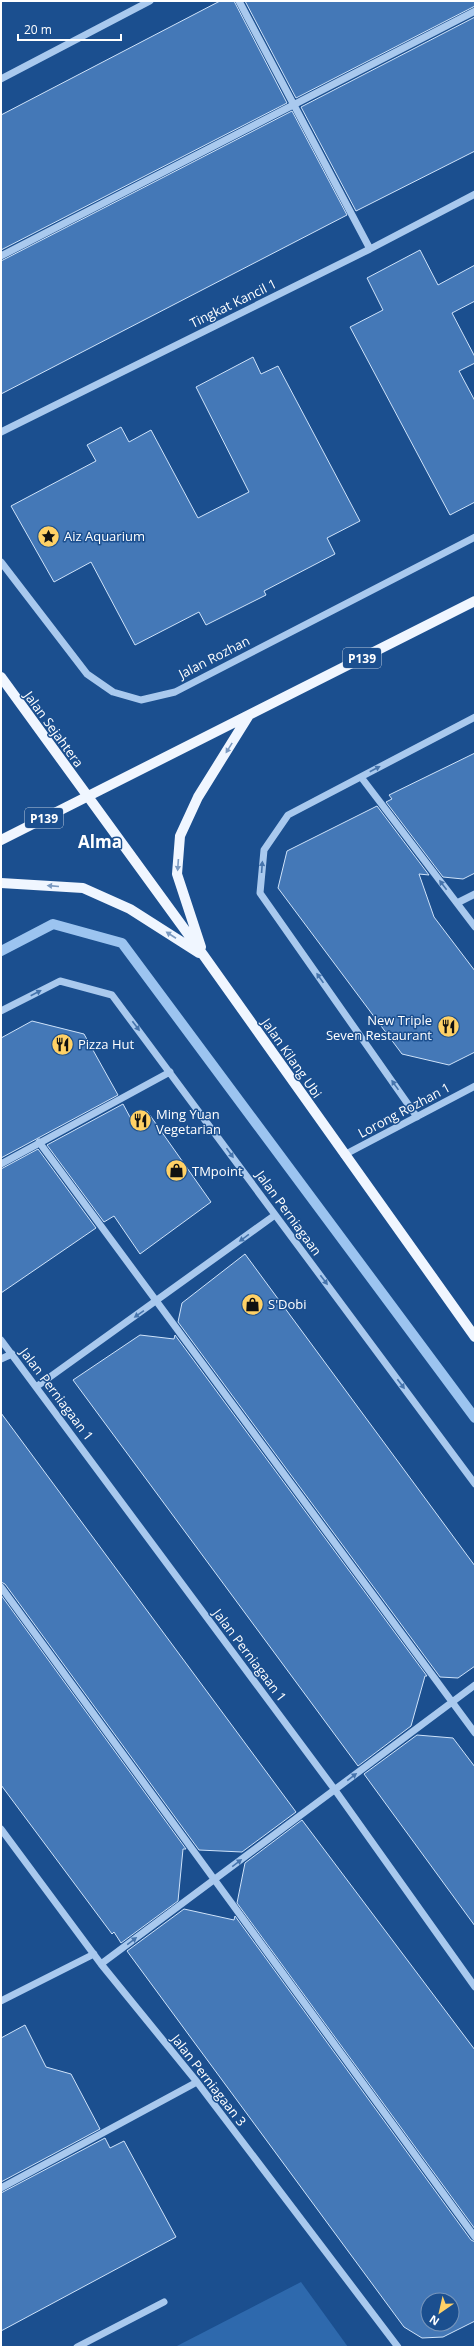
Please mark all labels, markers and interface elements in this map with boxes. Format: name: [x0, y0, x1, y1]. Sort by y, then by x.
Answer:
scale bar: [18, 16, 121, 42]
text: 20 m: [24, 21, 52, 38]
street label: Tingkat Kancil 1: [187, 274, 279, 332]
place icon: Aiz Aquarium: [35, 523, 61, 549]
place label: Aiz Aquarium: [64, 527, 145, 545]
street label: Jalan Rozhan: [174, 631, 253, 684]
road number: P139: [343, 648, 381, 668]
street label: Jalan Sejahtera: [19, 686, 88, 771]
one-way arrow: [225, 743, 233, 753]
one-way arrow: [369, 766, 381, 773]
road number: P139: [25, 808, 63, 828]
district label: Alma: [78, 830, 122, 853]
one-way arrow: [174, 859, 181, 871]
one-way arrow: [259, 861, 266, 873]
one-way arrow: [439, 879, 447, 890]
one-way arrow: [47, 882, 59, 889]
one-way arrow: [166, 931, 176, 939]
one-way arrow: [316, 973, 324, 983]
one-way arrow: [30, 990, 42, 996]
place label: New Triple Seven Restaurant: [326, 1011, 432, 1044]
street label: Jalan Kilang Ubi: [257, 1013, 326, 1101]
restaurant icon: New Triple Seven Restaurant: [435, 1014, 461, 1040]
one-way arrow: [132, 1020, 140, 1031]
restaurant icon: Pizza Hut: [49, 1031, 75, 1057]
place label: Pizza Hut: [78, 1035, 134, 1053]
street label: Lorong Rozhan 1: [355, 1078, 453, 1142]
one-way arrow: [391, 1079, 399, 1090]
place label: Ming Yuan Vegetarian: [156, 1105, 221, 1138]
restaurant icon: Ming Yuan Vegetarian: [127, 1108, 153, 1134]
one-way arrow: [226, 1147, 234, 1158]
shop icon: TMpoint: [163, 1158, 189, 1184]
place label: TMpoint: [192, 1162, 243, 1180]
street label: Jalan Perniagaan: [251, 1165, 326, 1259]
one-way arrow: [239, 1234, 249, 1242]
one-way arrow: [320, 1274, 328, 1285]
shop icon: S'Dobi: [239, 1291, 265, 1317]
place label: S'Dobi: [268, 1295, 306, 1313]
one-way arrow: [134, 1310, 144, 1318]
street label: Jalan Perniagaan 1: [15, 1342, 98, 1444]
one-way arrow: [397, 1379, 405, 1390]
street label: Jalan Perniagaan 1: [208, 1603, 291, 1705]
one-way arrow: [347, 1773, 357, 1781]
one-way arrow: [231, 1859, 242, 1868]
one-way arrow: [127, 1937, 138, 1945]
street label: Jalan Perniagaan 3: [166, 2029, 251, 2130]
north arrow: [420, 2292, 460, 2332]
text: N: [426, 2312, 442, 2329]

